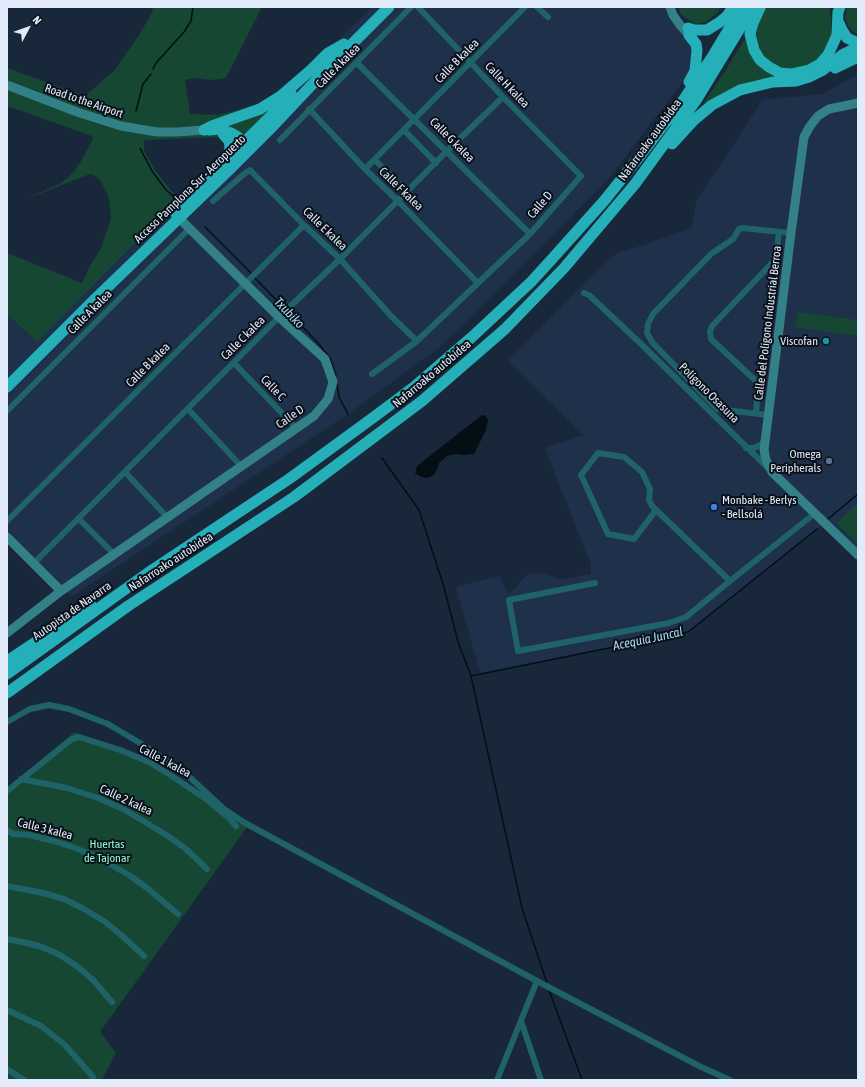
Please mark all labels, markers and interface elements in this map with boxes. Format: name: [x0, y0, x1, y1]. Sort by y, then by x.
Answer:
north arrow: [8, 8, 48, 48]
text: N: [30, 14, 44, 27]
street label: Calle B kalea: [432, 36, 482, 86]
street label: Calle A kalea: [313, 41, 363, 91]
street label: Calle H kalea: [482, 59, 532, 111]
street label: Road to the Airport: [43, 81, 125, 121]
street label: Nafarroako autobidea: [615, 96, 685, 184]
street label: Calle G kalea: [427, 115, 477, 165]
street label: Acceso Pamplona Sur - Aeropuerto: [131, 132, 249, 246]
street label: Calle F kalea: [376, 164, 426, 214]
street label: Calle D: [524, 189, 556, 221]
street label: Calle E kalea: [300, 204, 350, 254]
street label: Calle del Poligono Industrial Berroa: [751, 245, 785, 401]
street label: Calle A kalea: [65, 287, 115, 337]
water label: Txubiko: [270, 294, 308, 332]
street label: Calle C kalea: [218, 313, 268, 363]
place label: Viscofan: [780, 334, 818, 348]
marker: Viscofan: [821, 336, 831, 346]
street label: Nafarroako autobidea: [390, 337, 474, 411]
street label: Calle B kalea: [123, 340, 173, 390]
street label: Polígono Osasuna: [676, 360, 742, 426]
street label: Calle C: [258, 372, 288, 404]
street label: Calle D: [273, 402, 307, 432]
place label: Omega Peripherals: [770, 447, 821, 475]
marker: Omega Peripherals: [824, 456, 834, 466]
place label: Monbake - Berlys - Bellsolá: [722, 493, 796, 521]
marker: Monbake - Berlys - Bellsolá: [709, 502, 719, 512]
street label: Nafarroako autobidea: [126, 529, 216, 595]
street label: Autopista de Navarra: [30, 579, 114, 643]
water label: Acequia Juncal: [612, 624, 684, 654]
street label: Calle 1 kalea: [137, 741, 193, 781]
street label: Calle 2 kalea: [97, 782, 155, 818]
street label: Calle 3 kalea: [16, 815, 74, 843]
park label: Huertas de Tajonar: [84, 837, 130, 865]

